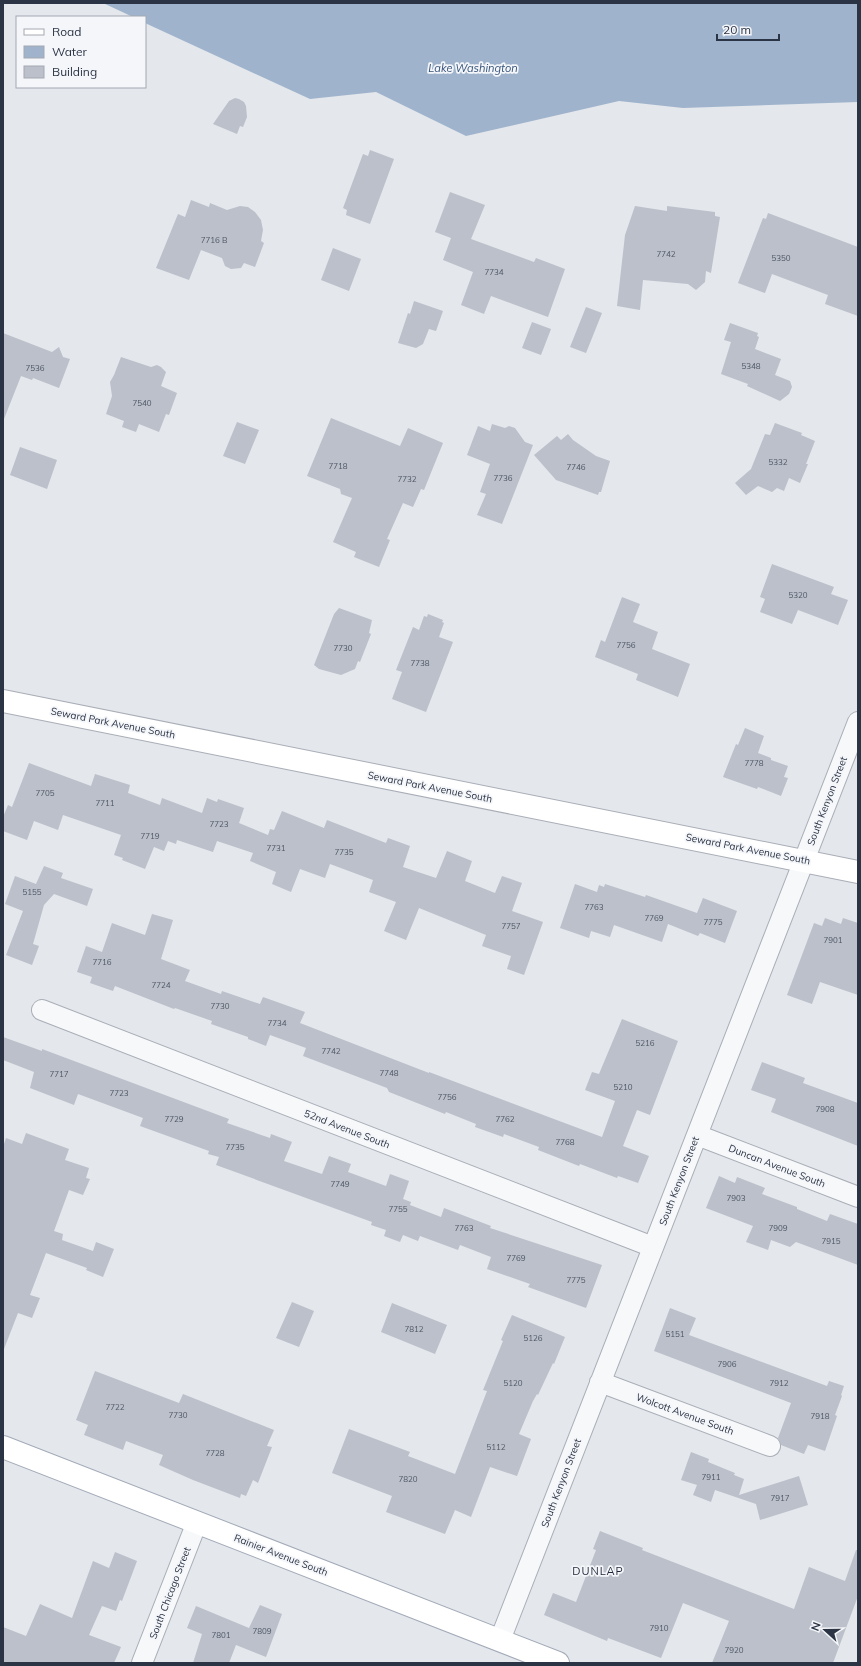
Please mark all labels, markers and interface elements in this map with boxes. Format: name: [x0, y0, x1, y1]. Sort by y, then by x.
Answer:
legend: [16, 16, 146, 88]
scale bar: [717, 16, 779, 42]
text: 20 m: [723, 22, 751, 37]
text: Road: [52, 24, 81, 39]
text: Water: [52, 44, 88, 59]
water label: Lake Washington: [428, 61, 518, 75]
text: Building: [52, 64, 97, 79]
house number: 7716 B: [201, 235, 227, 245]
house number: 7742: [656, 249, 676, 259]
house number: 5350: [771, 253, 791, 263]
house number: 7734: [484, 267, 504, 277]
house number: 5348: [741, 361, 761, 371]
house number: 7536: [25, 363, 45, 373]
house number: 7540: [132, 398, 152, 408]
house number: 5332: [768, 457, 788, 467]
house number: 7718: [328, 461, 348, 471]
house number: 7746: [566, 462, 586, 472]
house number: 7736: [493, 473, 513, 483]
house number: 7732: [397, 474, 417, 484]
house number: 5320: [788, 590, 808, 600]
house number: 7756: [616, 640, 636, 650]
house number: 7730: [333, 643, 353, 653]
house number: 7738: [410, 658, 430, 668]
street label: Seward Park Avenue South: [50, 705, 176, 741]
street label: South Kenyon Street: [804, 754, 850, 847]
house number: 7778: [744, 758, 764, 768]
street label: Seward Park Avenue South: [367, 769, 493, 805]
house number: 7705: [35, 788, 55, 798]
house number: 7711: [95, 798, 115, 808]
house number: 7723: [209, 819, 229, 829]
house number: 7719: [140, 831, 160, 841]
street label: Seward Park Avenue South: [685, 831, 811, 867]
house number: 7731: [266, 843, 286, 853]
house number: 7735: [334, 847, 354, 857]
house number: 5155: [22, 887, 42, 897]
house number: 7763: [584, 902, 604, 912]
house number: 7769: [644, 913, 664, 923]
house number: 7775: [703, 917, 723, 927]
house number: 7757: [501, 921, 521, 931]
house number: 7901: [823, 935, 843, 945]
house number: 7716: [92, 957, 112, 967]
house number: 7724: [151, 980, 171, 990]
house number: 7730: [210, 1001, 230, 1011]
house number: 7734: [267, 1018, 287, 1028]
house number: 5216: [635, 1038, 655, 1048]
house number: 7742: [321, 1046, 341, 1056]
house number: 7748: [379, 1068, 399, 1078]
house number: 7717: [49, 1069, 69, 1079]
house number: 5210: [613, 1082, 633, 1092]
house number: 7723: [109, 1088, 129, 1098]
house number: 7756: [437, 1092, 457, 1102]
house number: 7908: [815, 1104, 835, 1114]
street label: 52nd Avenue South: [302, 1107, 392, 1151]
house number: 7729: [164, 1114, 184, 1124]
house number: 7762: [495, 1114, 515, 1124]
street label: South Kenyon Street: [656, 1134, 702, 1227]
house number: 7768: [555, 1137, 575, 1147]
street label: Duncan Avenue South: [727, 1141, 828, 1191]
house number: 7735: [225, 1142, 245, 1152]
house number: 7749: [330, 1179, 350, 1189]
house number: 7903: [726, 1193, 746, 1203]
house number: 7755: [388, 1204, 408, 1214]
house number: 7763: [454, 1223, 474, 1233]
house number: 7909: [768, 1223, 788, 1233]
house number: 7915: [821, 1236, 841, 1246]
house number: 7769: [506, 1253, 526, 1263]
house number: 7775: [566, 1275, 586, 1285]
house number: 7812: [404, 1324, 424, 1334]
house number: 5151: [665, 1329, 685, 1339]
house number: 5126: [523, 1333, 543, 1343]
house number: 7906: [717, 1359, 737, 1369]
house number: 5120: [503, 1378, 523, 1388]
house number: 7912: [769, 1378, 789, 1388]
street label: Wolcott Avenue South: [634, 1390, 736, 1438]
house number: 7722: [105, 1402, 125, 1412]
house number: 7730: [168, 1410, 188, 1420]
house number: 7918: [810, 1411, 830, 1421]
street label: South Kenyon Street: [538, 1436, 584, 1529]
house number: 5112: [486, 1442, 506, 1452]
house number: 7728: [205, 1448, 225, 1458]
house number: 7911: [701, 1472, 721, 1482]
house number: 7820: [398, 1474, 418, 1484]
house number: 7917: [770, 1493, 790, 1503]
street label: Rainier Avenue South: [232, 1531, 330, 1579]
street label: South Chicago Street: [146, 1545, 194, 1641]
district label: DUNLAP: [572, 1564, 624, 1578]
north arrow: [805, 1610, 845, 1650]
text: N: [808, 1620, 824, 1633]
house number: 7910: [649, 1623, 669, 1633]
house number: 7809: [252, 1626, 272, 1636]
house number: 7801: [211, 1630, 231, 1640]
house number: 7920: [724, 1645, 744, 1655]

